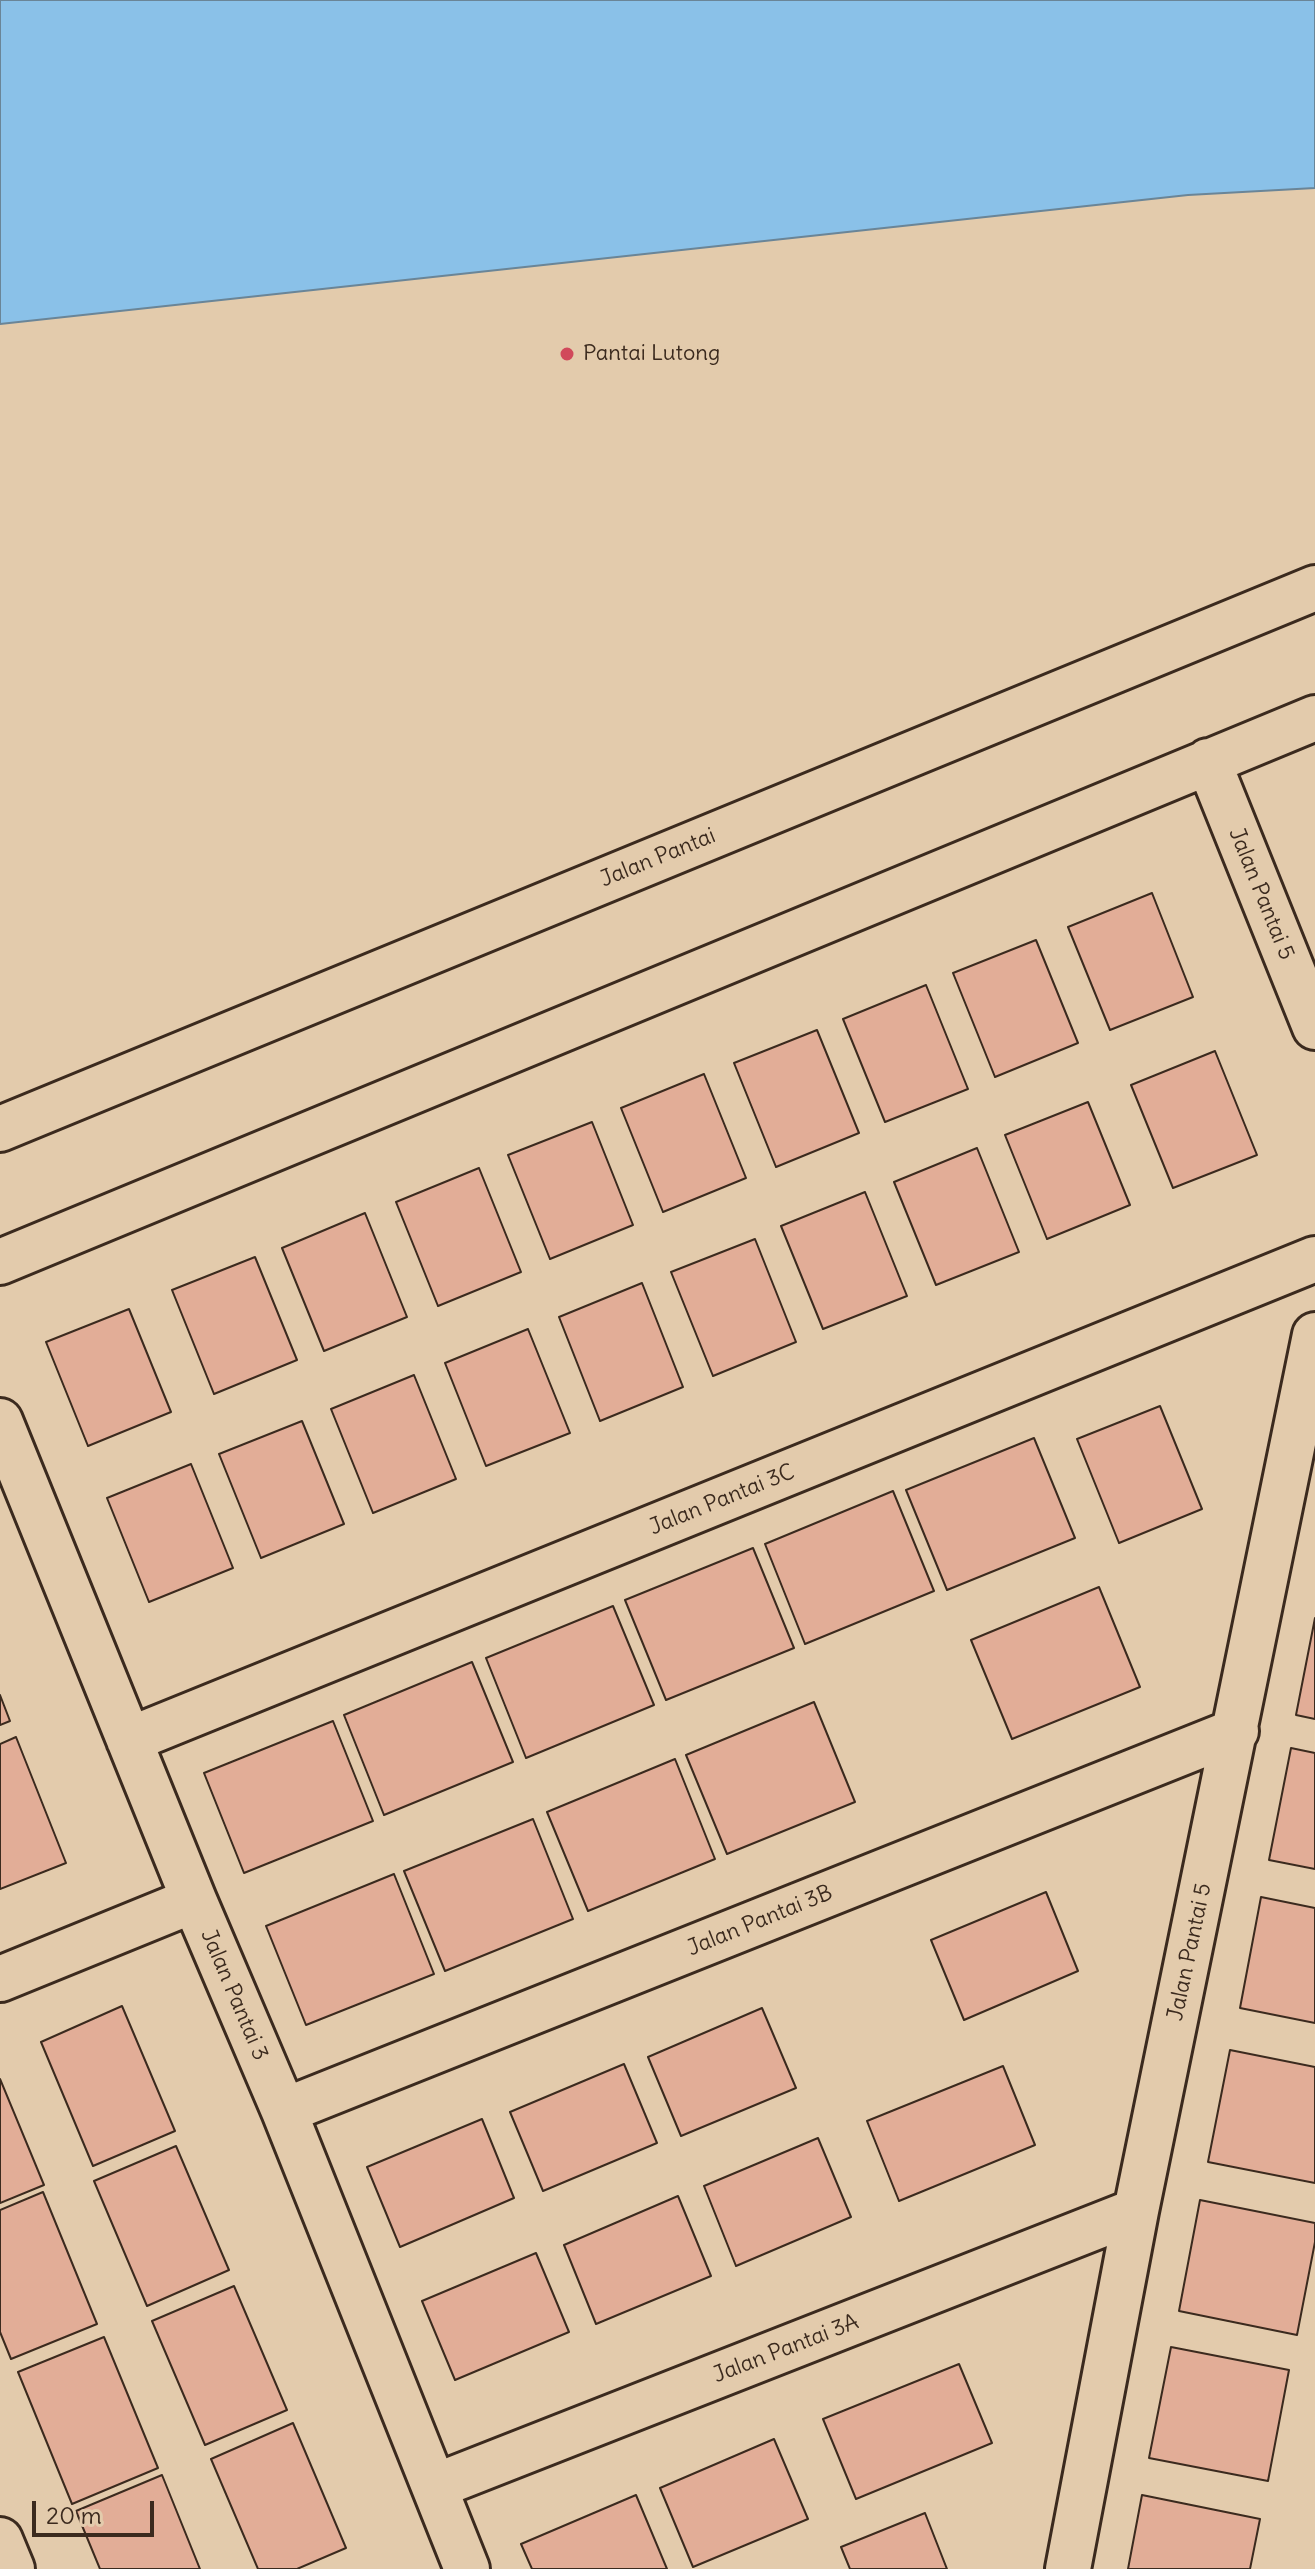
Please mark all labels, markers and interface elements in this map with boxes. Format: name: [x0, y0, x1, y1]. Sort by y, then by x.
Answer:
place label: Pantai Lutong: [583, 341, 720, 367]
marker: Pantai Lutong: [558, 345, 576, 363]
street label: Jalan Pantai: [597, 823, 719, 893]
street label: Jalan Pantai 5: [1223, 824, 1299, 964]
street label: Jalan Pantai 3C: [646, 1459, 798, 1541]
street label: Jalan Pantai 3B: [684, 1880, 836, 1962]
street label: Jalan Pantai 5: [1163, 1881, 1217, 2023]
street label: Jalan Pantai 3: [195, 1926, 273, 2064]
street label: Jalan Pantai 3A: [710, 2309, 862, 2389]
scale bar: [36, 2485, 158, 2535]
text: 20 m: [46, 2500, 102, 2530]

